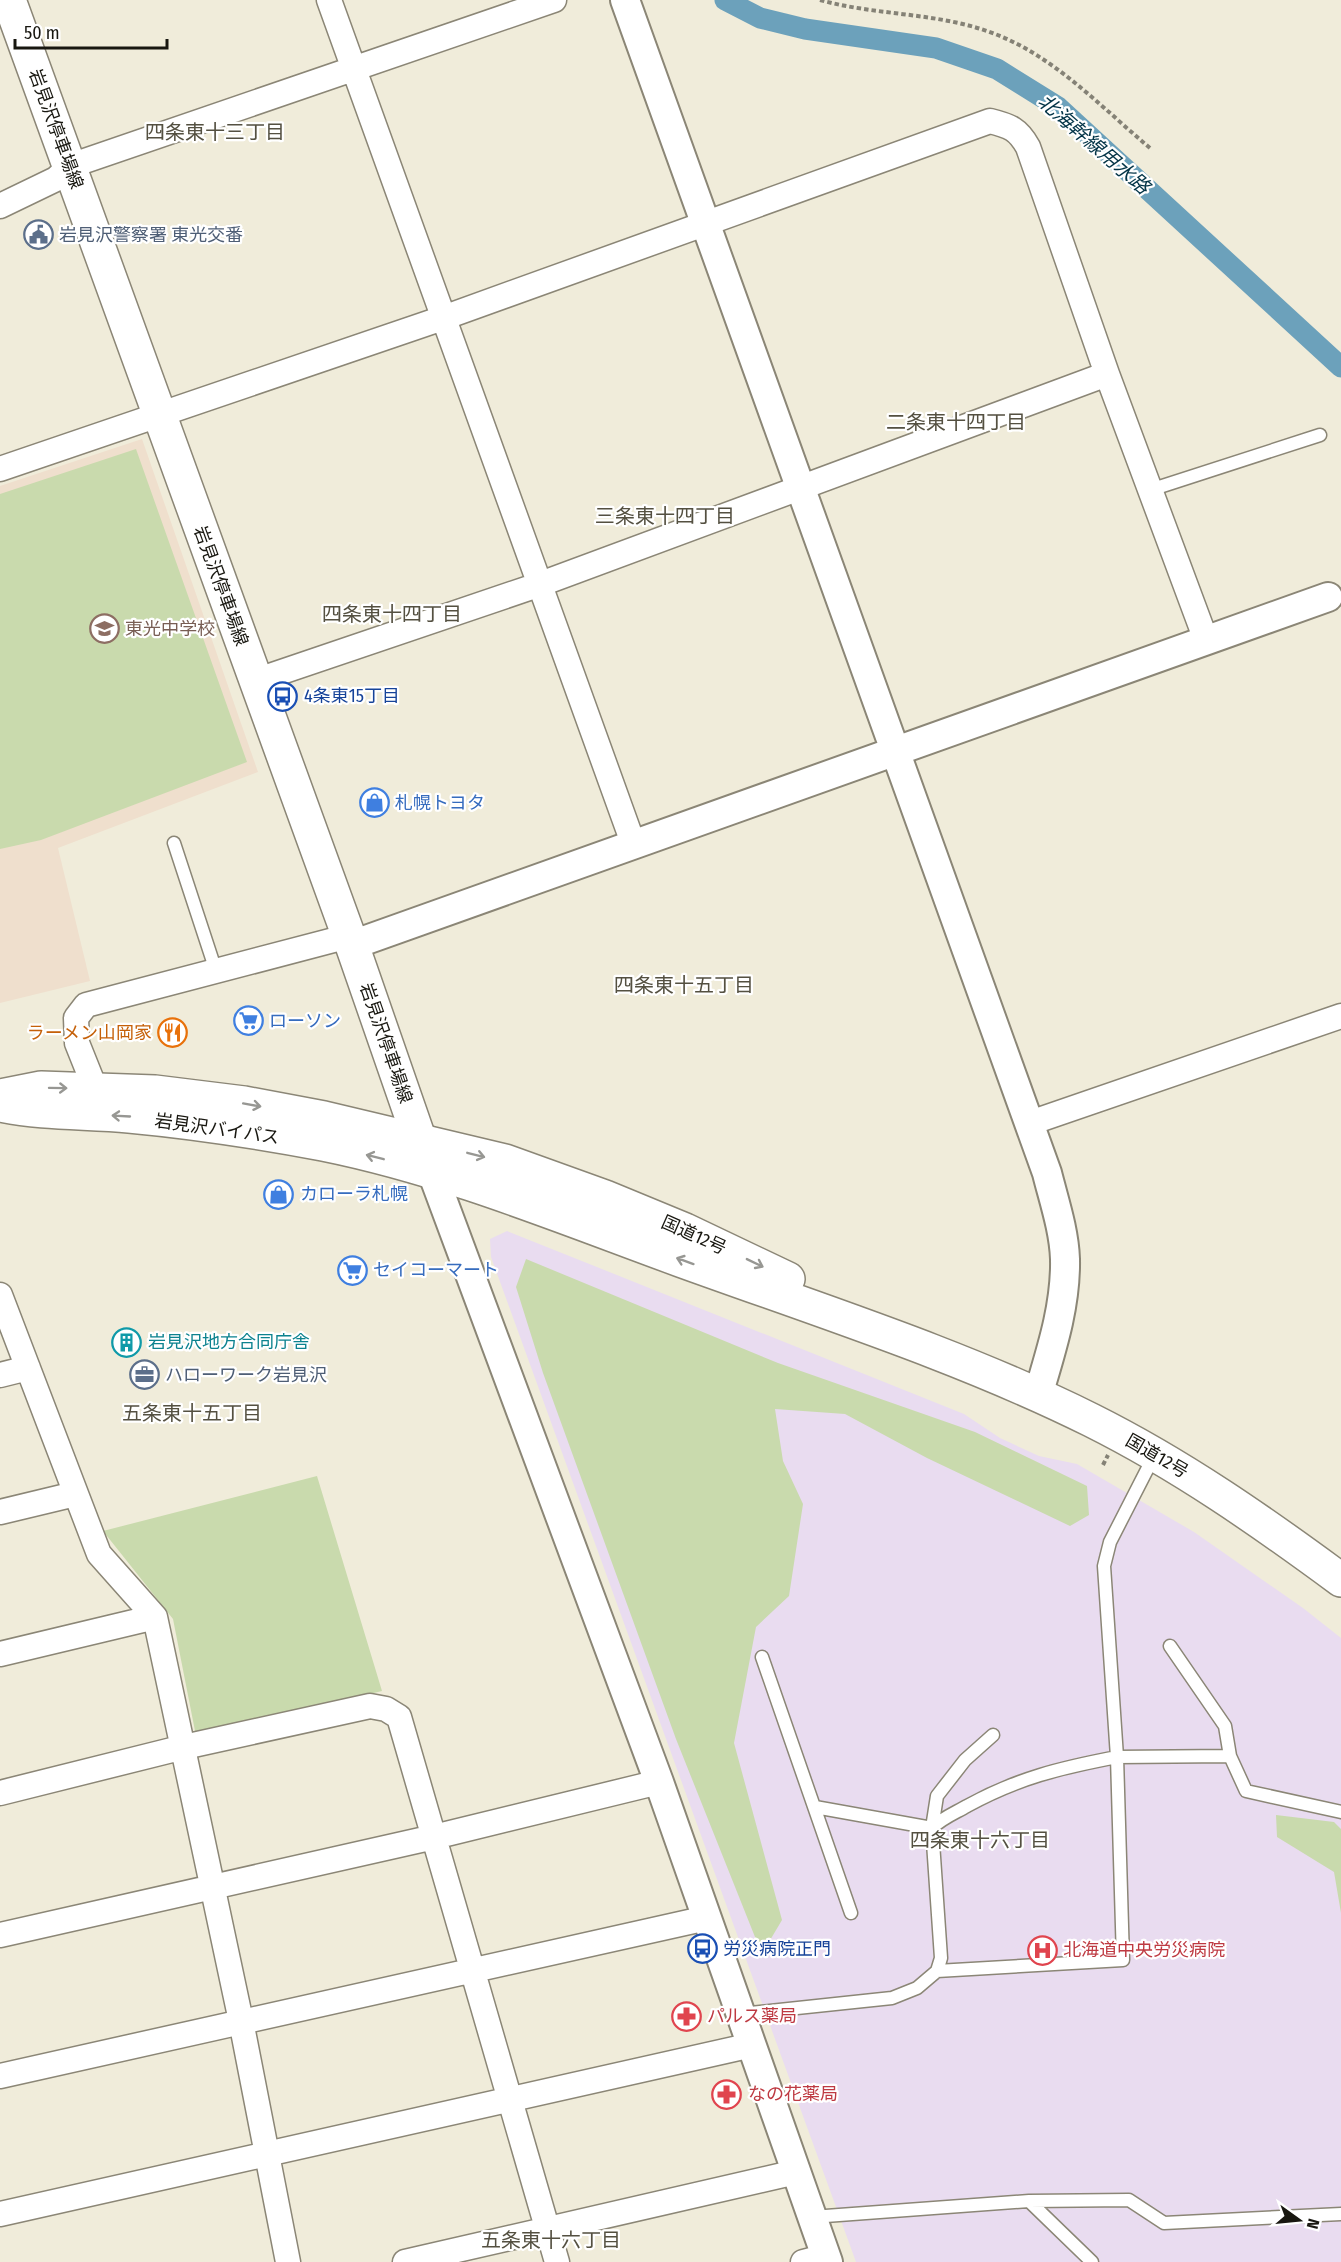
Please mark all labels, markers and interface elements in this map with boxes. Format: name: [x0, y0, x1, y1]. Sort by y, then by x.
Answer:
scale bar: [15, 12, 166, 50]
text: 50 m: [24, 22, 60, 44]
street label: 岩見沢停車場線: [24, 66, 88, 192]
water label: 北海幹線用水路: [1033, 89, 1156, 200]
district label: 四条東十三丁目: [145, 120, 285, 144]
public building icon: 岩見沢警察署 東光交番: [22, 219, 54, 251]
place label: 岩見沢警察署 東光交番: [59, 224, 243, 246]
district label: 二条東十四丁目: [886, 410, 1026, 434]
district label: 三条東十四丁目: [595, 504, 735, 528]
street label: 岩見沢停車場線: [189, 523, 253, 649]
district label: 四条東十四丁目: [322, 602, 462, 626]
school or university icon: 東光中学校: [88, 613, 120, 645]
place label: 東光中学校: [125, 618, 215, 640]
bus stop icon: 4条東15丁目: [267, 680, 299, 712]
place label: 4条東15丁目: [304, 685, 400, 707]
shop icon: 札幌トヨタ: [358, 787, 390, 819]
place label: 札幌トヨタ: [395, 792, 485, 814]
district label: 四条東十五丁目: [614, 973, 754, 997]
street label: 岩見沢停車場線: [355, 980, 417, 1106]
supermarket icon: ローソン: [232, 1005, 264, 1037]
place label: ローソン: [269, 1010, 341, 1032]
restaurant icon: ラーメン山岡家: [157, 1017, 189, 1049]
place label: ラーメン山岡家: [27, 1022, 152, 1044]
one-way arrow: [47, 1082, 67, 1094]
one-way arrow: [241, 1100, 261, 1111]
street label: 岩見沢バイパス: [153, 1109, 281, 1149]
one-way arrow: [111, 1111, 131, 1122]
one-way arrow: [466, 1149, 485, 1161]
one-way arrow: [366, 1151, 385, 1163]
shop icon: カローラ札幌: [263, 1178, 295, 1210]
place label: カローラ札幌: [300, 1183, 408, 1205]
street label: 国道12号: [658, 1211, 730, 1259]
supermarket icon: セイコーマート: [336, 1254, 368, 1286]
one-way arrow: [676, 1255, 694, 1266]
one-way arrow: [746, 1258, 764, 1270]
place label: セイコーマート: [373, 1259, 499, 1281]
building icon: 岩見沢地方合同庁舎: [111, 1326, 143, 1358]
place label: 岩見沢地方合同庁舎: [148, 1331, 310, 1353]
office icon: ハローワーク岩見沢: [128, 1359, 160, 1391]
place label: ハローワーク岩見沢: [165, 1364, 327, 1386]
district label: 五条東十五丁目: [122, 1401, 262, 1425]
street label: 国道12号: [1122, 1429, 1192, 1483]
district label: 四条東十六丁目: [910, 1828, 1050, 1852]
bus stop icon: 労災病院正門: [686, 1933, 718, 1965]
hospital icon: 北海道中央労災病院: [1026, 1934, 1058, 1966]
place label: 労災病院正門: [723, 1938, 831, 1960]
place label: 北海道中央労災病院: [1063, 1939, 1225, 1961]
pharmacy icon: パルス薬局: [670, 2000, 702, 2032]
place label: パルス薬局: [707, 2005, 797, 2027]
pharmacy icon: なの花薬局: [711, 2078, 743, 2110]
place label: なの花薬局: [748, 2083, 838, 2105]
north arrow: [1269, 2190, 1329, 2250]
text: N: [1303, 2217, 1323, 2231]
district label: 五条東十六丁目: [481, 2228, 621, 2252]

